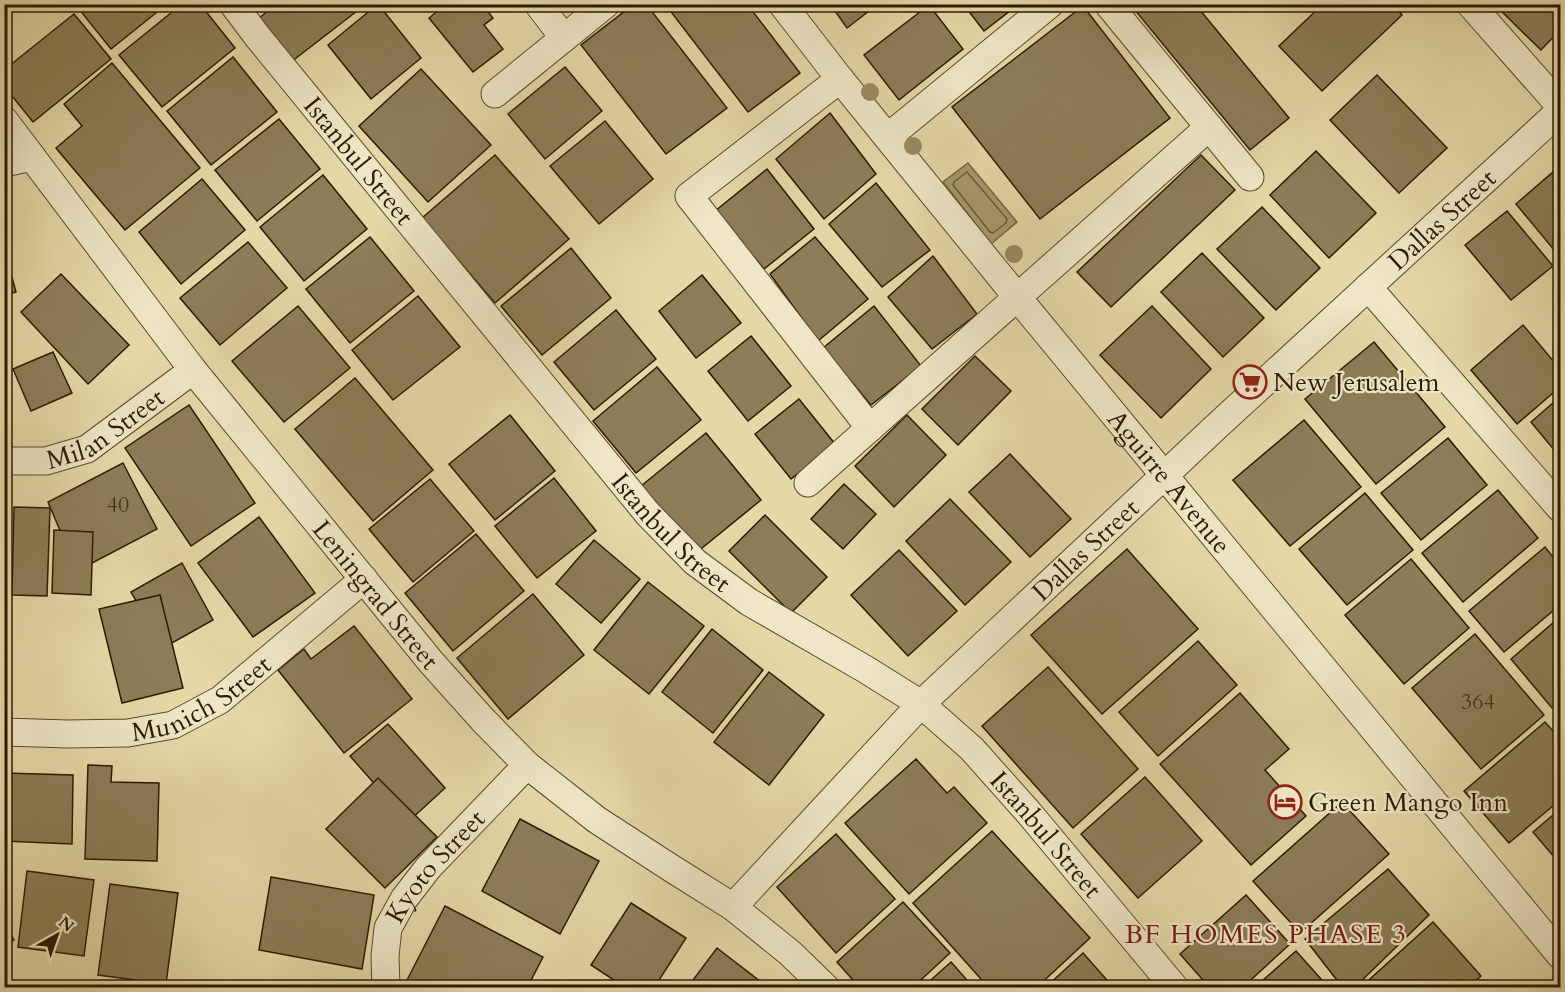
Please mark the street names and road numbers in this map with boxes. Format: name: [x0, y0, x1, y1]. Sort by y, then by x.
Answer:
street label: Istanbul Street: [296, 89, 422, 232]
street label: Dallas Street: [1380, 161, 1503, 278]
street label: Milan Street: [42, 380, 171, 478]
street label: Aguirre Avenue: [1100, 402, 1239, 561]
street label: Istanbul Street: [604, 465, 738, 600]
street label: Dallas Street: [1024, 491, 1146, 609]
street label: Leningrad Street: [305, 512, 447, 677]
street label: Munich Street: [129, 647, 278, 750]
street label: Istanbul Street: [982, 763, 1110, 905]
street label: Kyoto Street: [377, 802, 493, 929]

